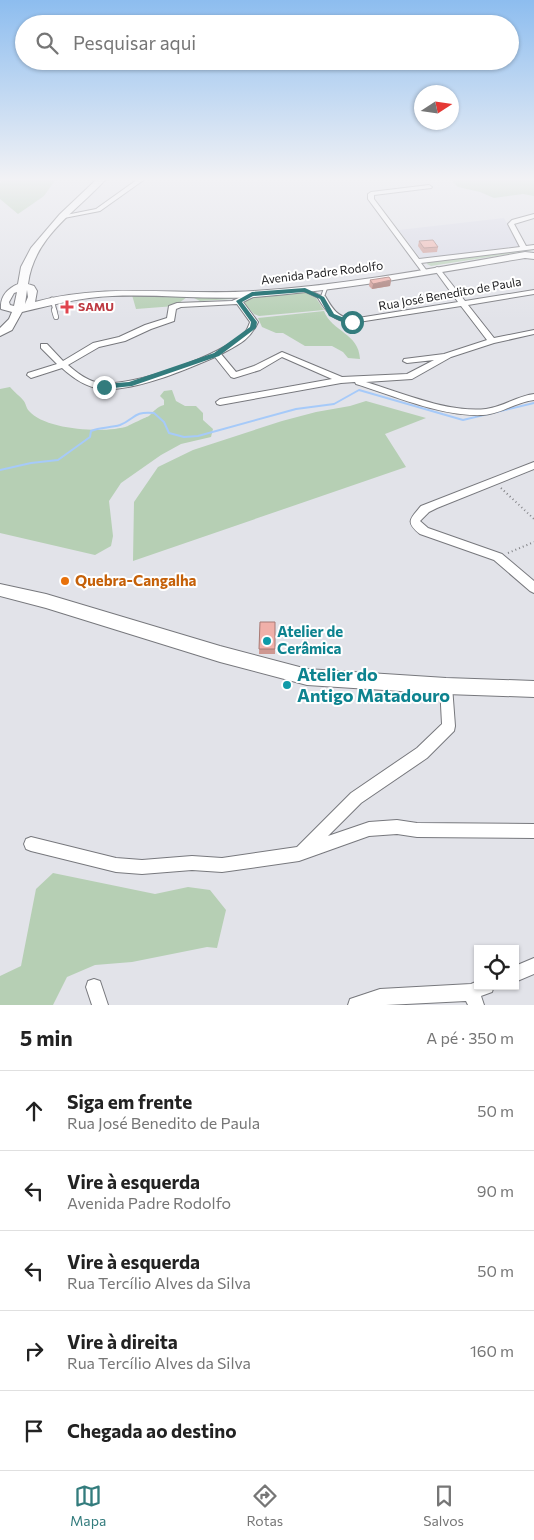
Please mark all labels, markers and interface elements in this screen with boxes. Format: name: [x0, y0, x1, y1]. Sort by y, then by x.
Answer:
search box: [15, 15, 519, 70]
icon: search: [33, 29, 61, 57]
text: Pesquisar aqui: [73, 31, 196, 54]
north arrow: [414, 85, 459, 130]
street label: Avenida Padre Rodolfo: [260, 258, 384, 286]
street label: Rua José Benedito de Paula: [377, 274, 523, 313]
place label: SAMU: [78, 299, 114, 313]
marker: SAMU: [60, 300, 74, 314]
route start: [341, 311, 364, 334]
route end: [93, 376, 116, 399]
place label: Quebra-Cangalha: [75, 571, 197, 589]
marker: Quebra-Cangalha: [59, 575, 71, 587]
place label: Atelier de Cerâmica: [277, 622, 343, 657]
marker: Atelier de Cerâmica: [261, 635, 273, 647]
place label: Atelier do Antigo Matadouro: [297, 663, 450, 706]
marker: Atelier do Antigo Matadouro: [281, 679, 293, 691]
map controls: [474, 945, 519, 990]
button: locate: [474, 945, 519, 990]
text: 5 min: [20, 1025, 73, 1050]
text: A pé · 350 m: [426, 1028, 514, 1047]
text: Siga em frente: [67, 1090, 192, 1113]
icon: ahead: [20, 1097, 48, 1125]
text: 50 m: [477, 1101, 514, 1120]
text: Rua José Benedito de Paula: [67, 1113, 260, 1132]
text: Vire à esquerda: [67, 1170, 200, 1193]
icon: left: [20, 1177, 48, 1205]
text: 90 m: [477, 1181, 514, 1200]
text: Avenida Padre Rodolfo: [67, 1193, 231, 1212]
text: Vire à esquerda: [67, 1250, 200, 1273]
icon: left: [20, 1257, 48, 1285]
text: 50 m: [477, 1261, 514, 1280]
text: Rua Tercílio Alves da Silva: [67, 1273, 251, 1292]
text: Vire à direita: [67, 1330, 178, 1353]
icon: right: [20, 1337, 48, 1365]
text: 160 m: [470, 1341, 514, 1360]
text: Rua Tercílio Alves da Silva: [67, 1353, 251, 1372]
icon: arrive: [20, 1417, 48, 1445]
text: Chegada ao destino: [67, 1419, 237, 1442]
tab: Mapa: [70, 1482, 106, 1529]
tab: Rotas: [246, 1482, 283, 1529]
tab: Salvos: [423, 1482, 464, 1529]

